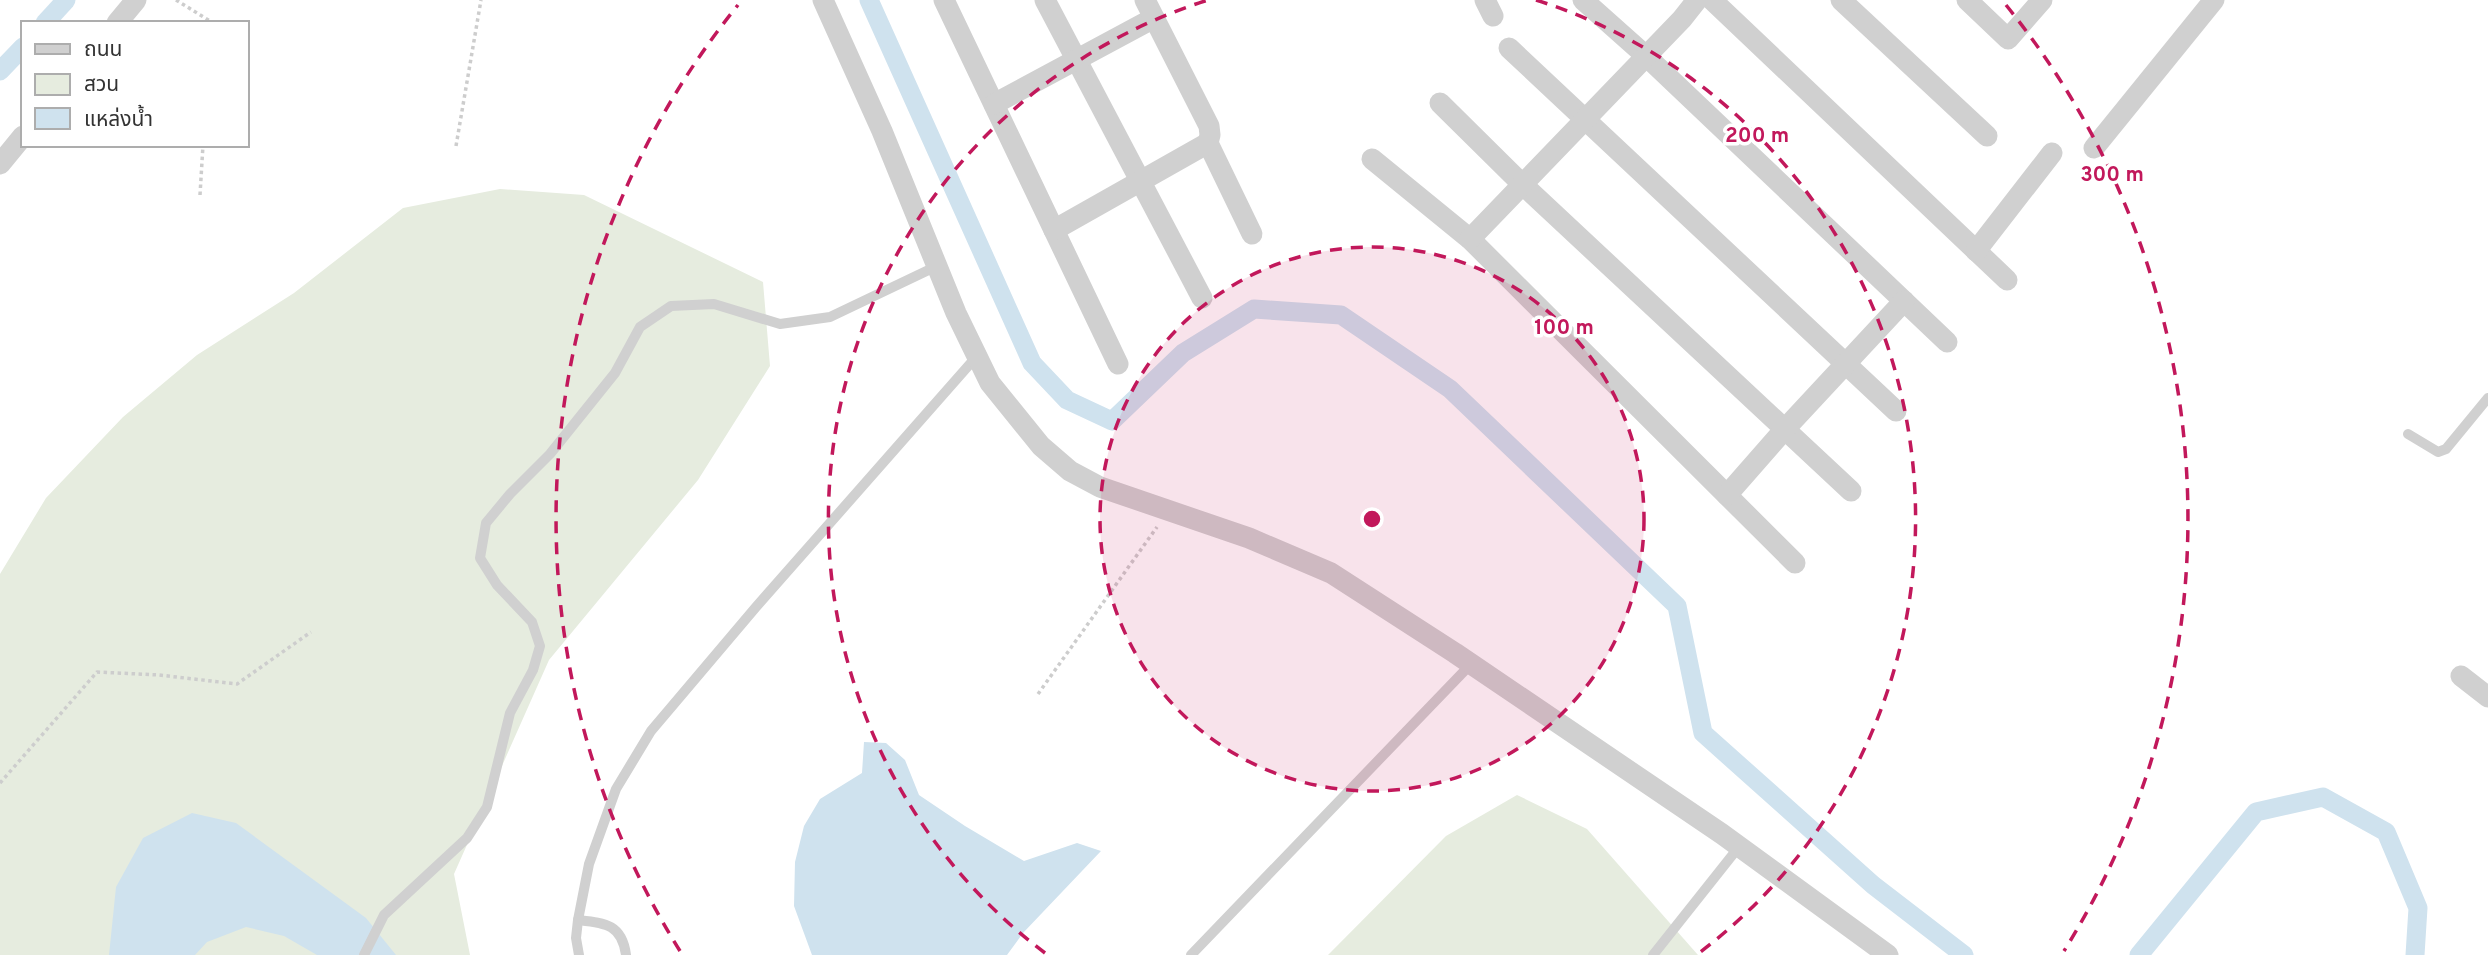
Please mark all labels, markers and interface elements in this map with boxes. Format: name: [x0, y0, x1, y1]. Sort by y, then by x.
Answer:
legend: [21, 21, 248, 147]
text: ถนน: [84, 37, 122, 64]
text: สวน: [84, 72, 119, 99]
text: แหล่งน้ำ: [84, 104, 153, 134]
text: 200 m: [1725, 123, 1789, 150]
text: 300 m: [2080, 162, 2144, 189]
text: 100 m: [1534, 315, 1594, 342]
centre of rings: [1360, 507, 1384, 531]

